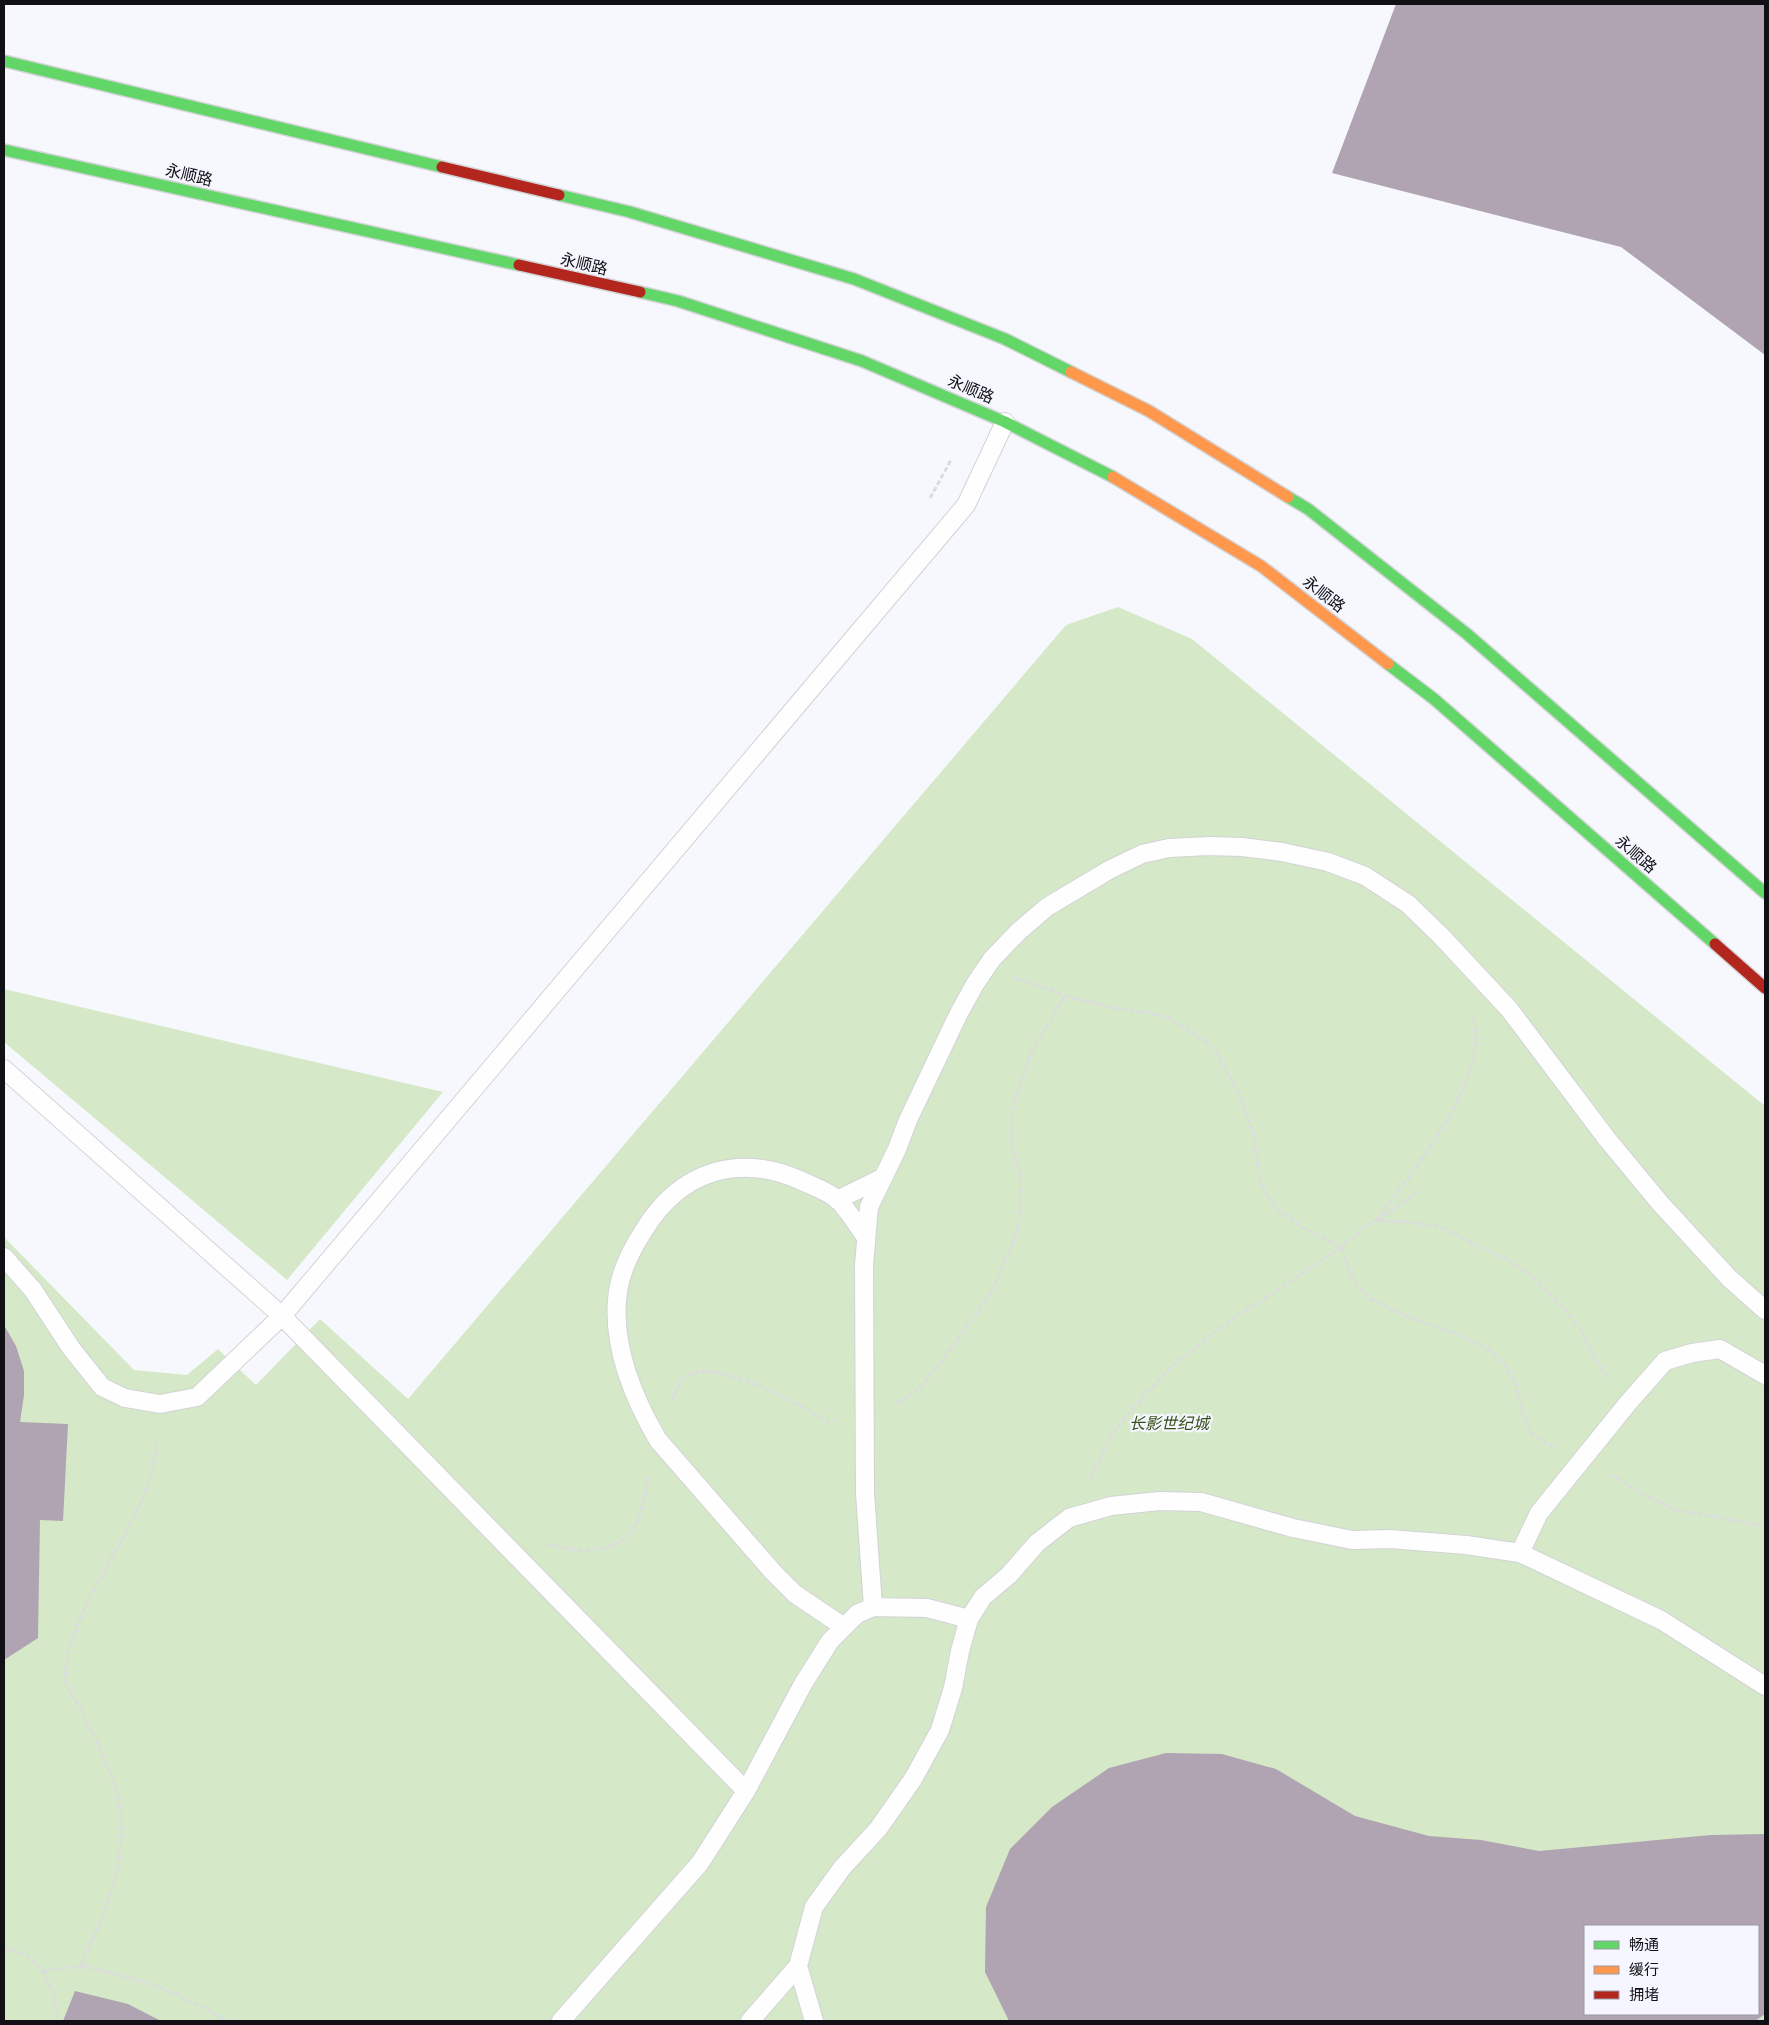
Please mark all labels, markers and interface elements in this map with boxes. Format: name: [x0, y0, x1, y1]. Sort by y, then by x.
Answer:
street label: 永顺路: [163, 160, 215, 190]
street label: 永顺路: [558, 249, 610, 279]
street label: 永顺路: [945, 371, 997, 407]
street label: 永顺路: [1299, 572, 1349, 616]
street label: 永顺路: [1612, 831, 1660, 877]
park label: 长影世纪城: [1129, 1414, 1211, 1433]
legend: [1584, 1925, 1759, 2015]
text: 畅通: [1629, 1936, 1659, 1954]
text: 缓行: [1629, 1961, 1659, 1979]
text: 拥堵: [1629, 1986, 1659, 2004]

